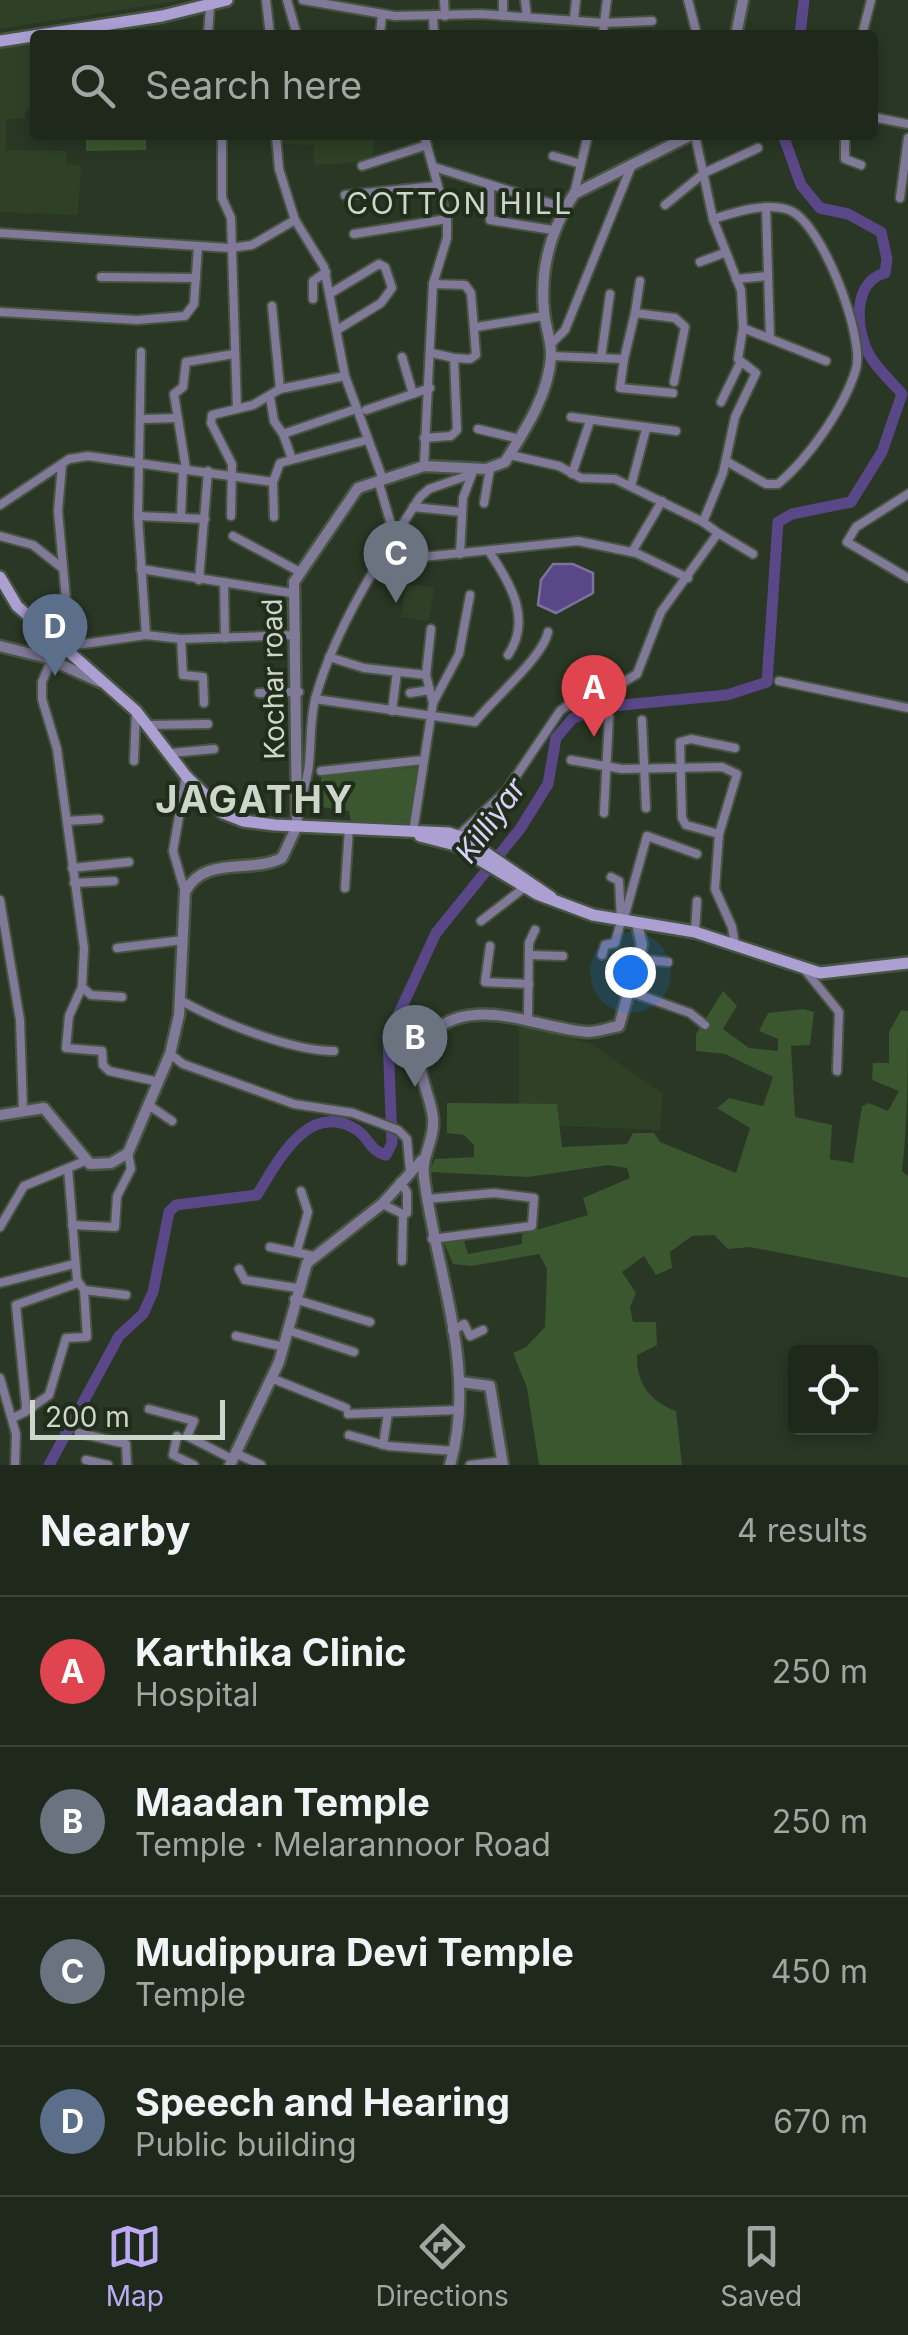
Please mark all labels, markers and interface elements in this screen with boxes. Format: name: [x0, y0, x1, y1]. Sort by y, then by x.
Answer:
search box: [30, 30, 878, 140]
icon: search: [65, 58, 120, 113]
text: Search here: [145, 62, 362, 108]
district label: COTTON HILL: [346, 185, 574, 221]
pin: C: [364, 520, 428, 603]
pin: D: [22, 594, 88, 676]
street label: Kochar road: [255, 598, 291, 760]
pin: A: [562, 654, 626, 737]
water label: Killiyar: [447, 770, 533, 869]
district label: JAGATHY: [155, 776, 355, 822]
your location: [605, 947, 656, 998]
pin: B: [382, 1004, 448, 1087]
map controls: [788, 1345, 878, 1435]
button: locate: [788, 1345, 878, 1435]
scale bar: [30, 1395, 225, 1440]
text: 200 m: [45, 1400, 130, 1434]
text: Nearby: [40, 1505, 191, 1556]
text: 4 results: [737, 1511, 868, 1550]
text: Karthika Clinic: [135, 1629, 407, 1675]
text: A: [61, 1652, 84, 1691]
text: 250 m: [772, 1652, 868, 1691]
text: Hospital: [135, 1675, 259, 1714]
text: Maadan Temple: [135, 1779, 430, 1825]
text: B: [62, 1802, 83, 1841]
text: 250 m: [772, 1802, 868, 1841]
text: Temple · Melarannoor Road: [135, 1825, 551, 1864]
text: Mudippura Devi Temple: [135, 1929, 574, 1975]
text: C: [61, 1952, 84, 1991]
text: 450 m: [771, 1952, 868, 1991]
text: Temple: [135, 1975, 246, 2014]
text: Speech and Hearing: [135, 2079, 510, 2125]
text: D: [61, 2102, 84, 2141]
text: 670 m: [773, 2102, 868, 2141]
text: Public building: [135, 2125, 357, 2164]
tab: Map: [106, 2219, 164, 2313]
tab: Directions: [375, 2219, 509, 2313]
tab: Saved: [720, 2219, 802, 2313]

